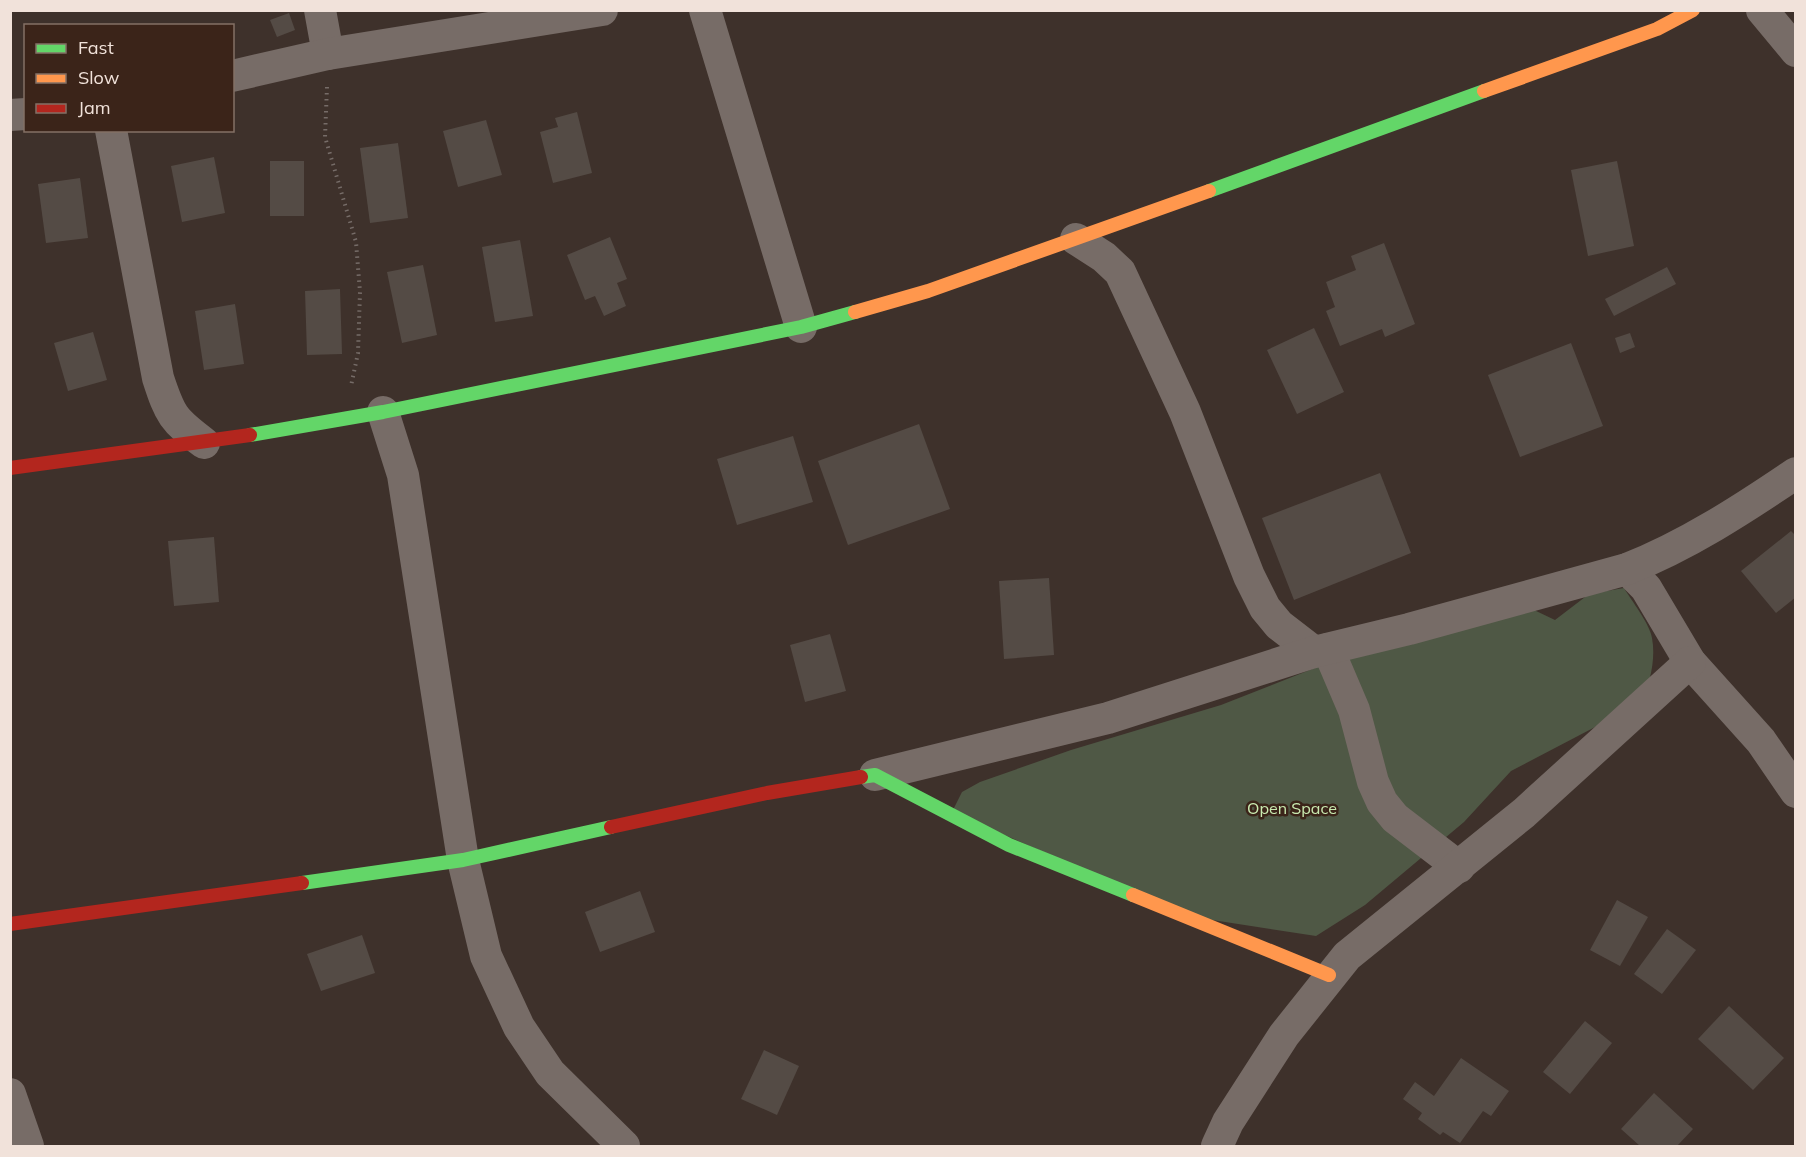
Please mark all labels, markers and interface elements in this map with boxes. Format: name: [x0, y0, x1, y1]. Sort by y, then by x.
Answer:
legend: [24, 24, 234, 132]
text: Fast: [78, 36, 114, 59]
text: Slow: [78, 66, 120, 89]
text: Jam: [78, 96, 111, 119]
park label: Open Space: [1247, 798, 1337, 818]

